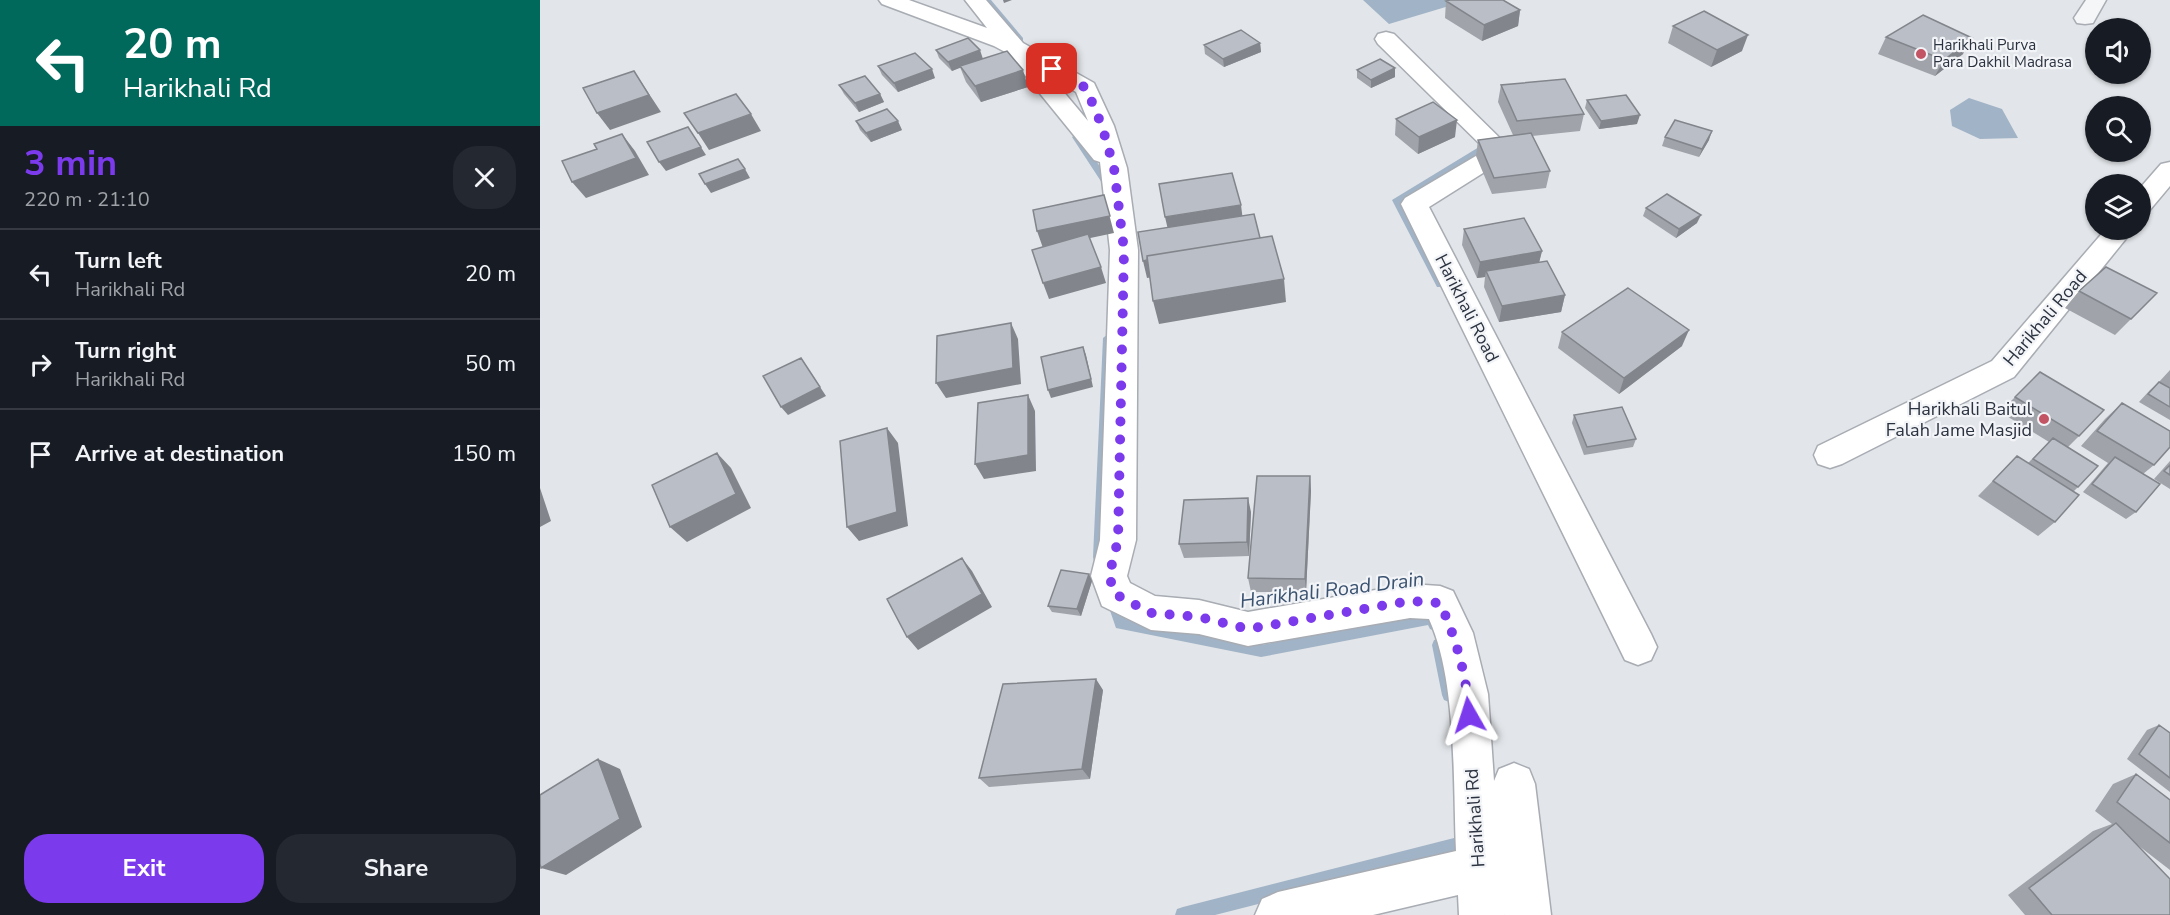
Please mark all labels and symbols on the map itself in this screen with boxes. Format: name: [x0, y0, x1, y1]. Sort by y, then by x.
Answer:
place label: Harikhali Purva Para Dakhil Madrasa: [1933, 35, 2072, 72]
pin: [1026, 43, 1077, 94]
marker: Harikhali Purva Para Dakhil Madrasa: [1914, 47, 1928, 61]
street label: Harikhali Road: [1429, 250, 1505, 366]
street label: Harikhali Road: [1998, 265, 2092, 371]
place label: Harikhali Baitul Falah Jame Masjid: [1886, 397, 2033, 442]
marker: Harikhali Baitul Falah Jame Masjid: [2037, 412, 2051, 426]
water label: Harikhali Road Drain: [1238, 565, 1426, 615]
position arrow: [1437, 683, 1501, 747]
street label: Harikhali Rd: [1460, 768, 1490, 868]

